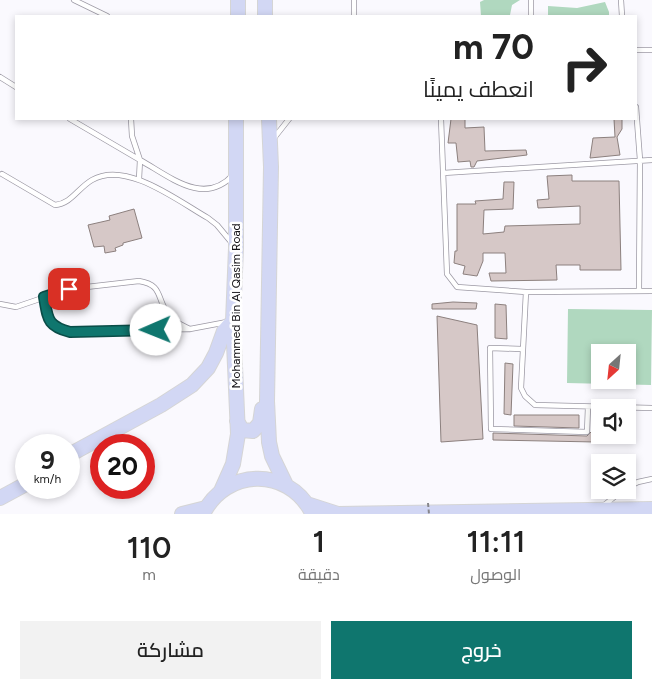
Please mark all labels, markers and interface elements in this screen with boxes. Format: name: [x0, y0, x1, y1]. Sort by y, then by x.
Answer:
text: 70 m: [453, 26, 534, 68]
icon: right: [552, 35, 617, 100]
text: انعطف يمينًا: [423, 76, 534, 103]
street label: Mohammed Bin Al Qasim Road: [229, 223, 243, 389]
pin: [48, 268, 90, 310]
icon: arrive: [55, 275, 83, 303]
position arrow: [129, 303, 181, 355]
north arrow: [591, 344, 636, 389]
map controls: [591, 344, 636, 499]
button: sound: [591, 399, 636, 444]
speed limit sign: 20: [90, 434, 155, 499]
text: 9: [40, 445, 55, 475]
button: layers: [591, 454, 636, 499]
text: km/h: [34, 472, 61, 486]
text: 1: [313, 523, 325, 560]
text: 11:11: [466, 523, 525, 560]
text: 110: [127, 529, 171, 566]
text: m: [142, 565, 156, 584]
text: دقيقة: [298, 565, 340, 584]
text: الوصول: [470, 565, 521, 584]
button: مشاركة: [20, 621, 321, 679]
button: خروج: [331, 621, 632, 679]

